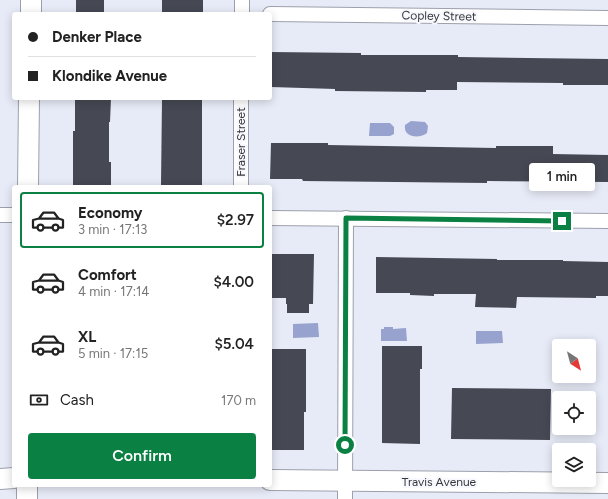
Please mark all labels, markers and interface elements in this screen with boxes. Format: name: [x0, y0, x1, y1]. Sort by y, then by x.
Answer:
street label: Copley Street: [402, 8, 477, 24]
text: Denker Place: [52, 28, 142, 46]
text: Klondike Avenue: [52, 67, 167, 85]
street label: Fraser Street: [234, 107, 248, 177]
callout: 1 min: [529, 163, 595, 191]
text: 1 min: [547, 169, 577, 184]
icon: car: [30, 202, 66, 238]
text: Economy: [78, 204, 143, 222]
text: $2.97: [217, 211, 254, 229]
route end: [553, 212, 571, 230]
text: 3 min · 17:13: [78, 222, 147, 237]
icon: car: [30, 264, 66, 300]
text: Comfort: [78, 266, 137, 284]
text: $4.00: [213, 273, 254, 291]
text: 4 min · 17:14: [78, 284, 149, 299]
icon: car: [30, 326, 66, 362]
text: XL: [78, 328, 96, 346]
text: $5.04: [214, 335, 254, 353]
north arrow: [552, 339, 596, 383]
map controls: [552, 339, 596, 487]
text: 5 min · 17:15: [78, 346, 148, 361]
icon: cash: [28, 389, 50, 411]
text: Cash: [60, 391, 94, 409]
button: locate: [552, 391, 596, 435]
text: 170 m: [221, 393, 256, 408]
button: Confirm: [28, 433, 256, 479]
route start: [336, 436, 354, 454]
button: layers: [552, 443, 596, 487]
street label: Travis Avenue: [402, 475, 477, 489]

